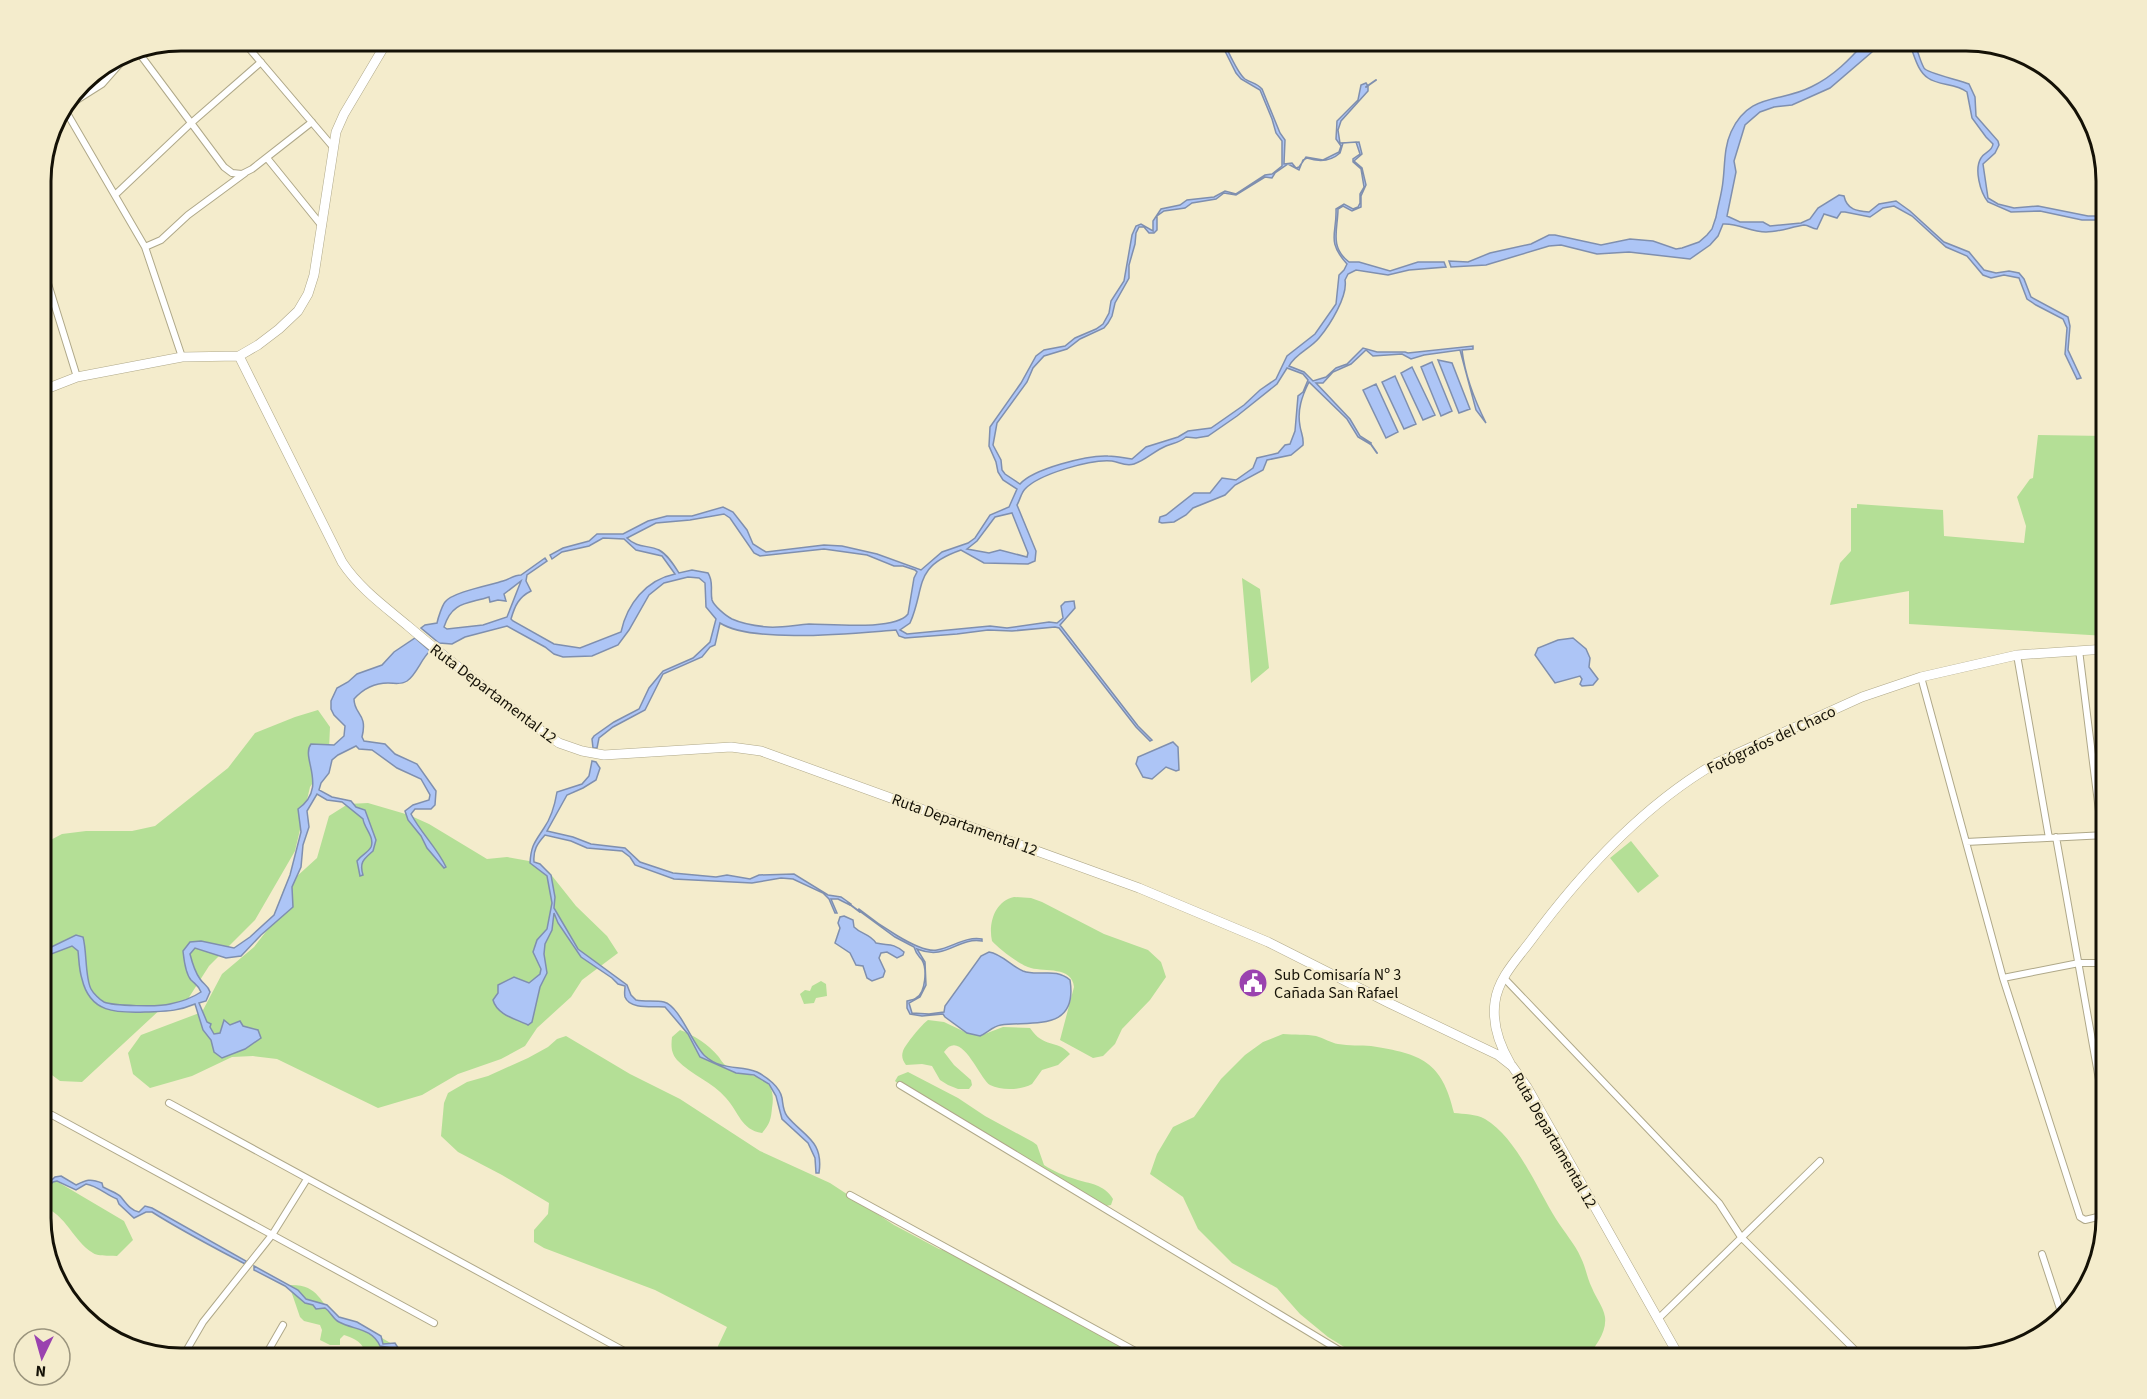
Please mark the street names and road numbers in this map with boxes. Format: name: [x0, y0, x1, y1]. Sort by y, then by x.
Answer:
street label: Ruta Departamental 12: [425, 639, 561, 749]
street label: Fotógrafos del Chaco: [1703, 700, 1839, 779]
street label: Ruta Departamental 12: [889, 788, 1041, 862]
street label: Ruta Departamental 12: [1506, 1068, 1602, 1213]

